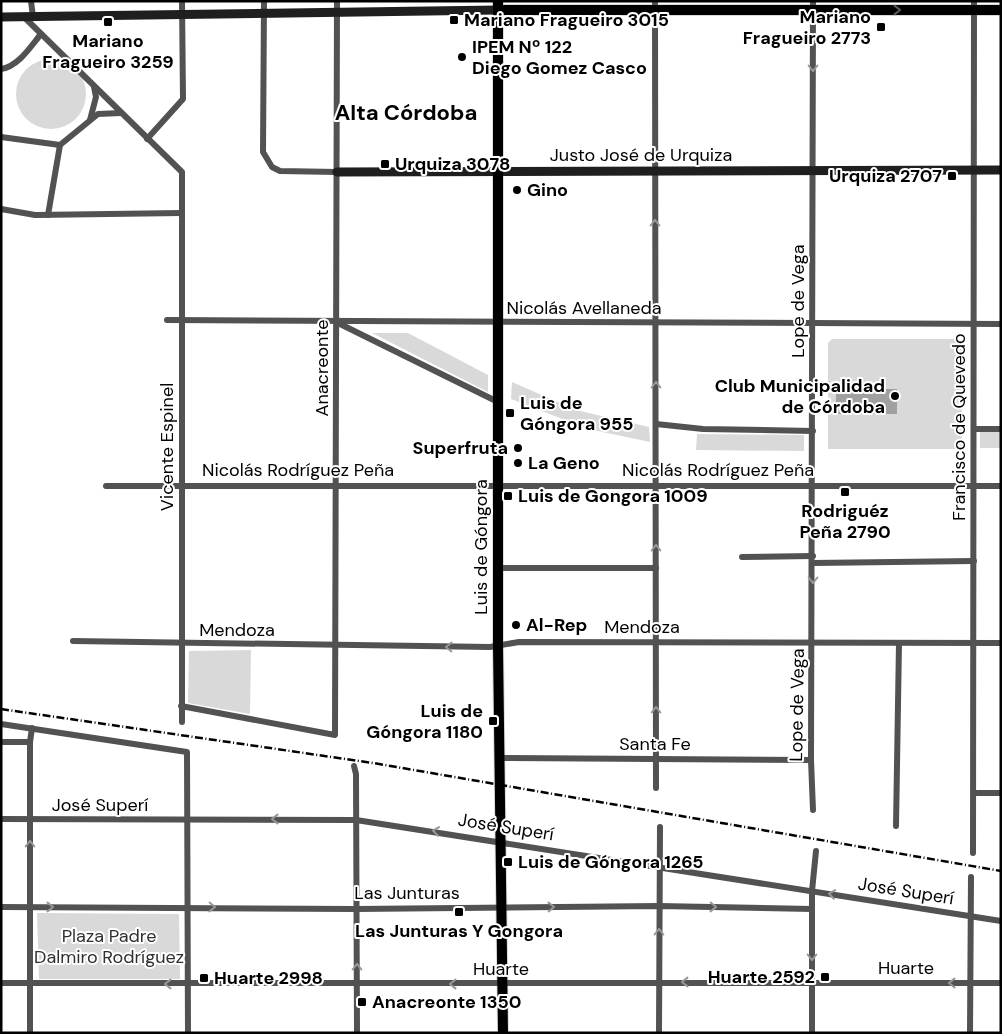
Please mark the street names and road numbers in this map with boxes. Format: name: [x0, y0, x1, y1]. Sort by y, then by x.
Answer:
street label: Justo José de Urquiza: [550, 143, 732, 167]
street label: Lope de Vega: [786, 244, 810, 358]
street label: Nicolás Avellaneda: [506, 296, 662, 320]
street label: Anacreonte: [310, 320, 334, 416]
street label: Francisco de Quevedo: [947, 333, 971, 521]
street label: Vicente Espinel: [155, 383, 179, 511]
street label: Nicolás Rodríguez Peña: [202, 458, 394, 482]
street label: Nicolás Rodríguez Peña: [622, 458, 814, 482]
street label: Luis de Góngora: [469, 479, 493, 615]
street label: Mendoza: [604, 615, 680, 639]
street label: Mendoza: [199, 618, 275, 642]
street label: Lope de Vega: [784, 648, 810, 762]
street label: Santa Fe: [619, 732, 691, 756]
street label: José Superí: [52, 793, 148, 817]
street label: José Superí: [456, 808, 556, 846]
street label: José Superí: [856, 872, 956, 910]
street label: Las Junturas: [354, 881, 460, 905]
street label: Huarte: [878, 956, 934, 980]
street label: Huarte: [473, 957, 529, 981]

